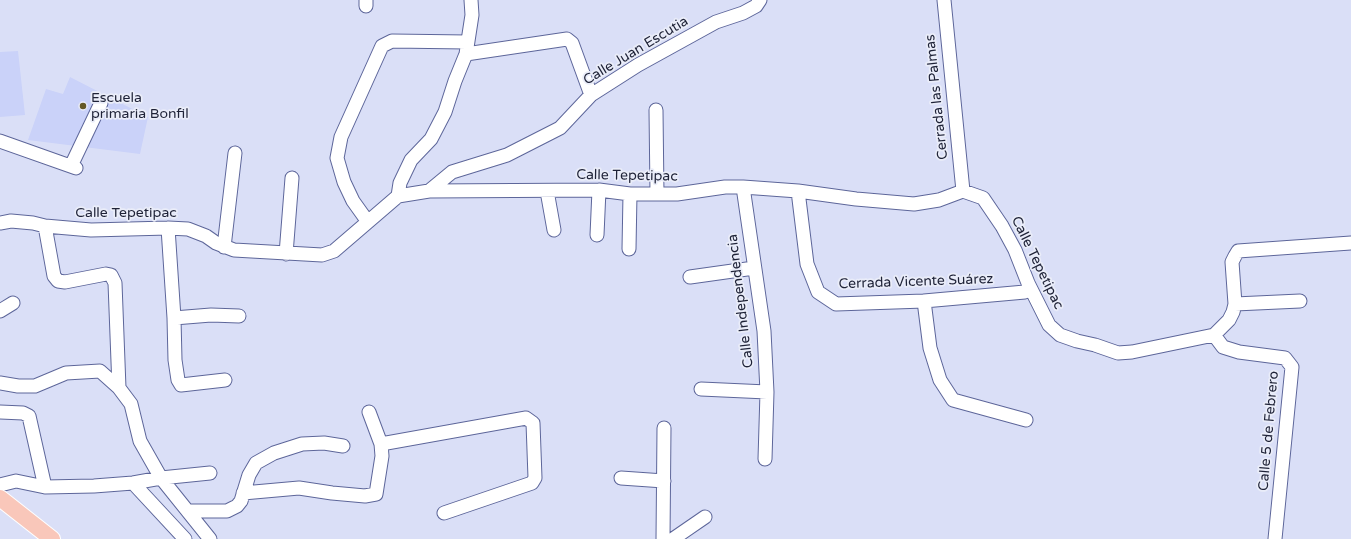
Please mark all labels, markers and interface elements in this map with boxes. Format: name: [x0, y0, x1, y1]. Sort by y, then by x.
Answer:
street label: Calle Juan Escutia: [580, 13, 692, 89]
street label: Cerrada las Palmas: [922, 34, 952, 160]
place label: Escuela primaria Bonfil: [91, 90, 189, 122]
marker: Escuela primaria Bonfil: [78, 101, 88, 111]
street label: Calle Tepetipac: [576, 167, 678, 185]
street label: Calle Tepetipac: [75, 205, 177, 221]
street label: Calle Tepetipac: [1007, 214, 1067, 312]
street label: Calle Independencia: [724, 233, 758, 369]
street label: Cerrada Vicente Suárez: [838, 271, 994, 293]
street label: Calle 5 de Febrero: [1255, 370, 1283, 492]

